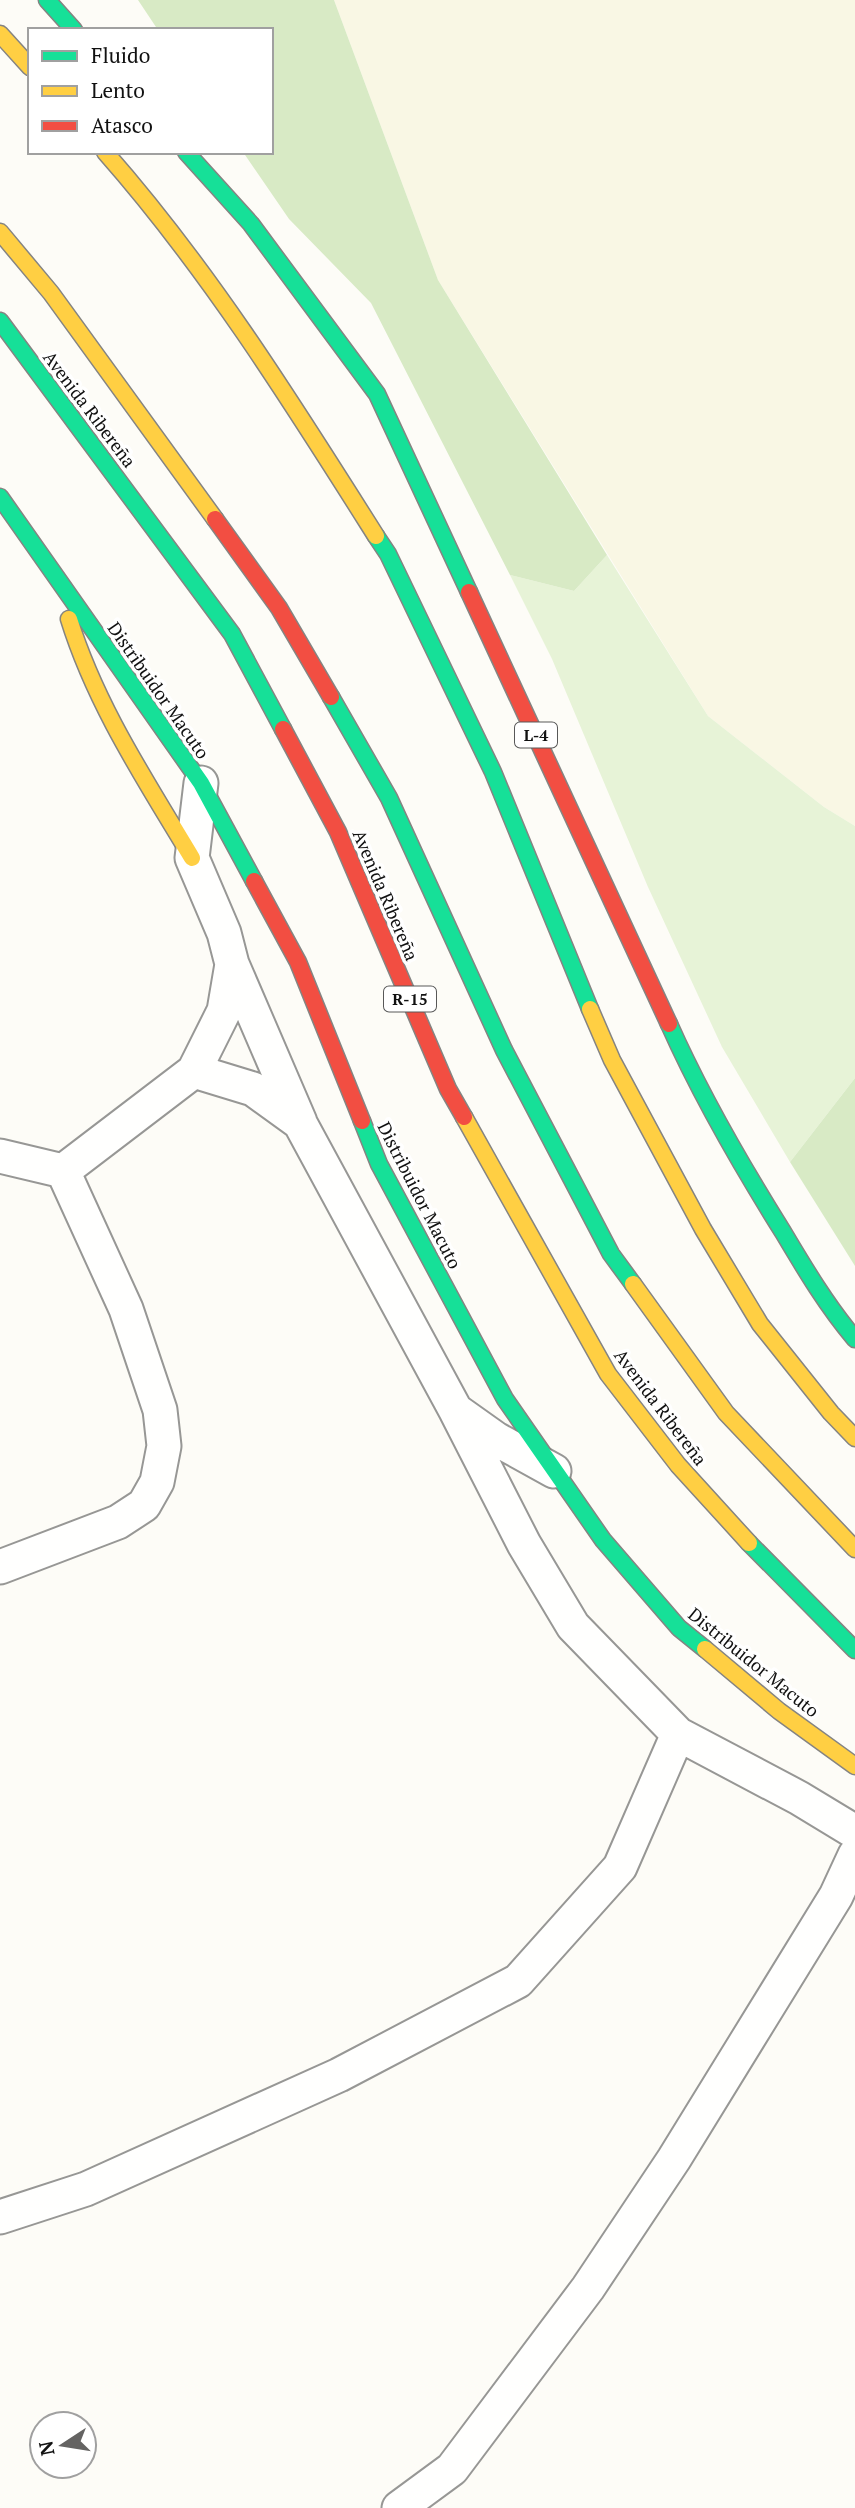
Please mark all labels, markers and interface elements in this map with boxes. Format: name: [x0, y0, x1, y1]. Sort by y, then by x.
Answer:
legend: [28, 28, 273, 154]
text: Fluido: [91, 41, 150, 69]
text: Lento: [91, 76, 145, 104]
text: Atasco: [91, 111, 153, 139]
street label: Avenida Ribereña: [38, 346, 142, 472]
street label: Distribuidor Macuto: [103, 617, 215, 763]
road number: L-4: [515, 722, 557, 748]
street label: Avenida Ribereña: [348, 826, 424, 964]
road number: R-15: [384, 987, 436, 1012]
street label: Distribuidor Macuto: [373, 1117, 467, 1273]
street label: Avenida Ribereña: [609, 1344, 713, 1470]
street label: Distribuidor Macuto: [684, 1602, 824, 1722]
north arrow: [28, 2410, 98, 2480]
text: N: [32, 2438, 60, 2458]

